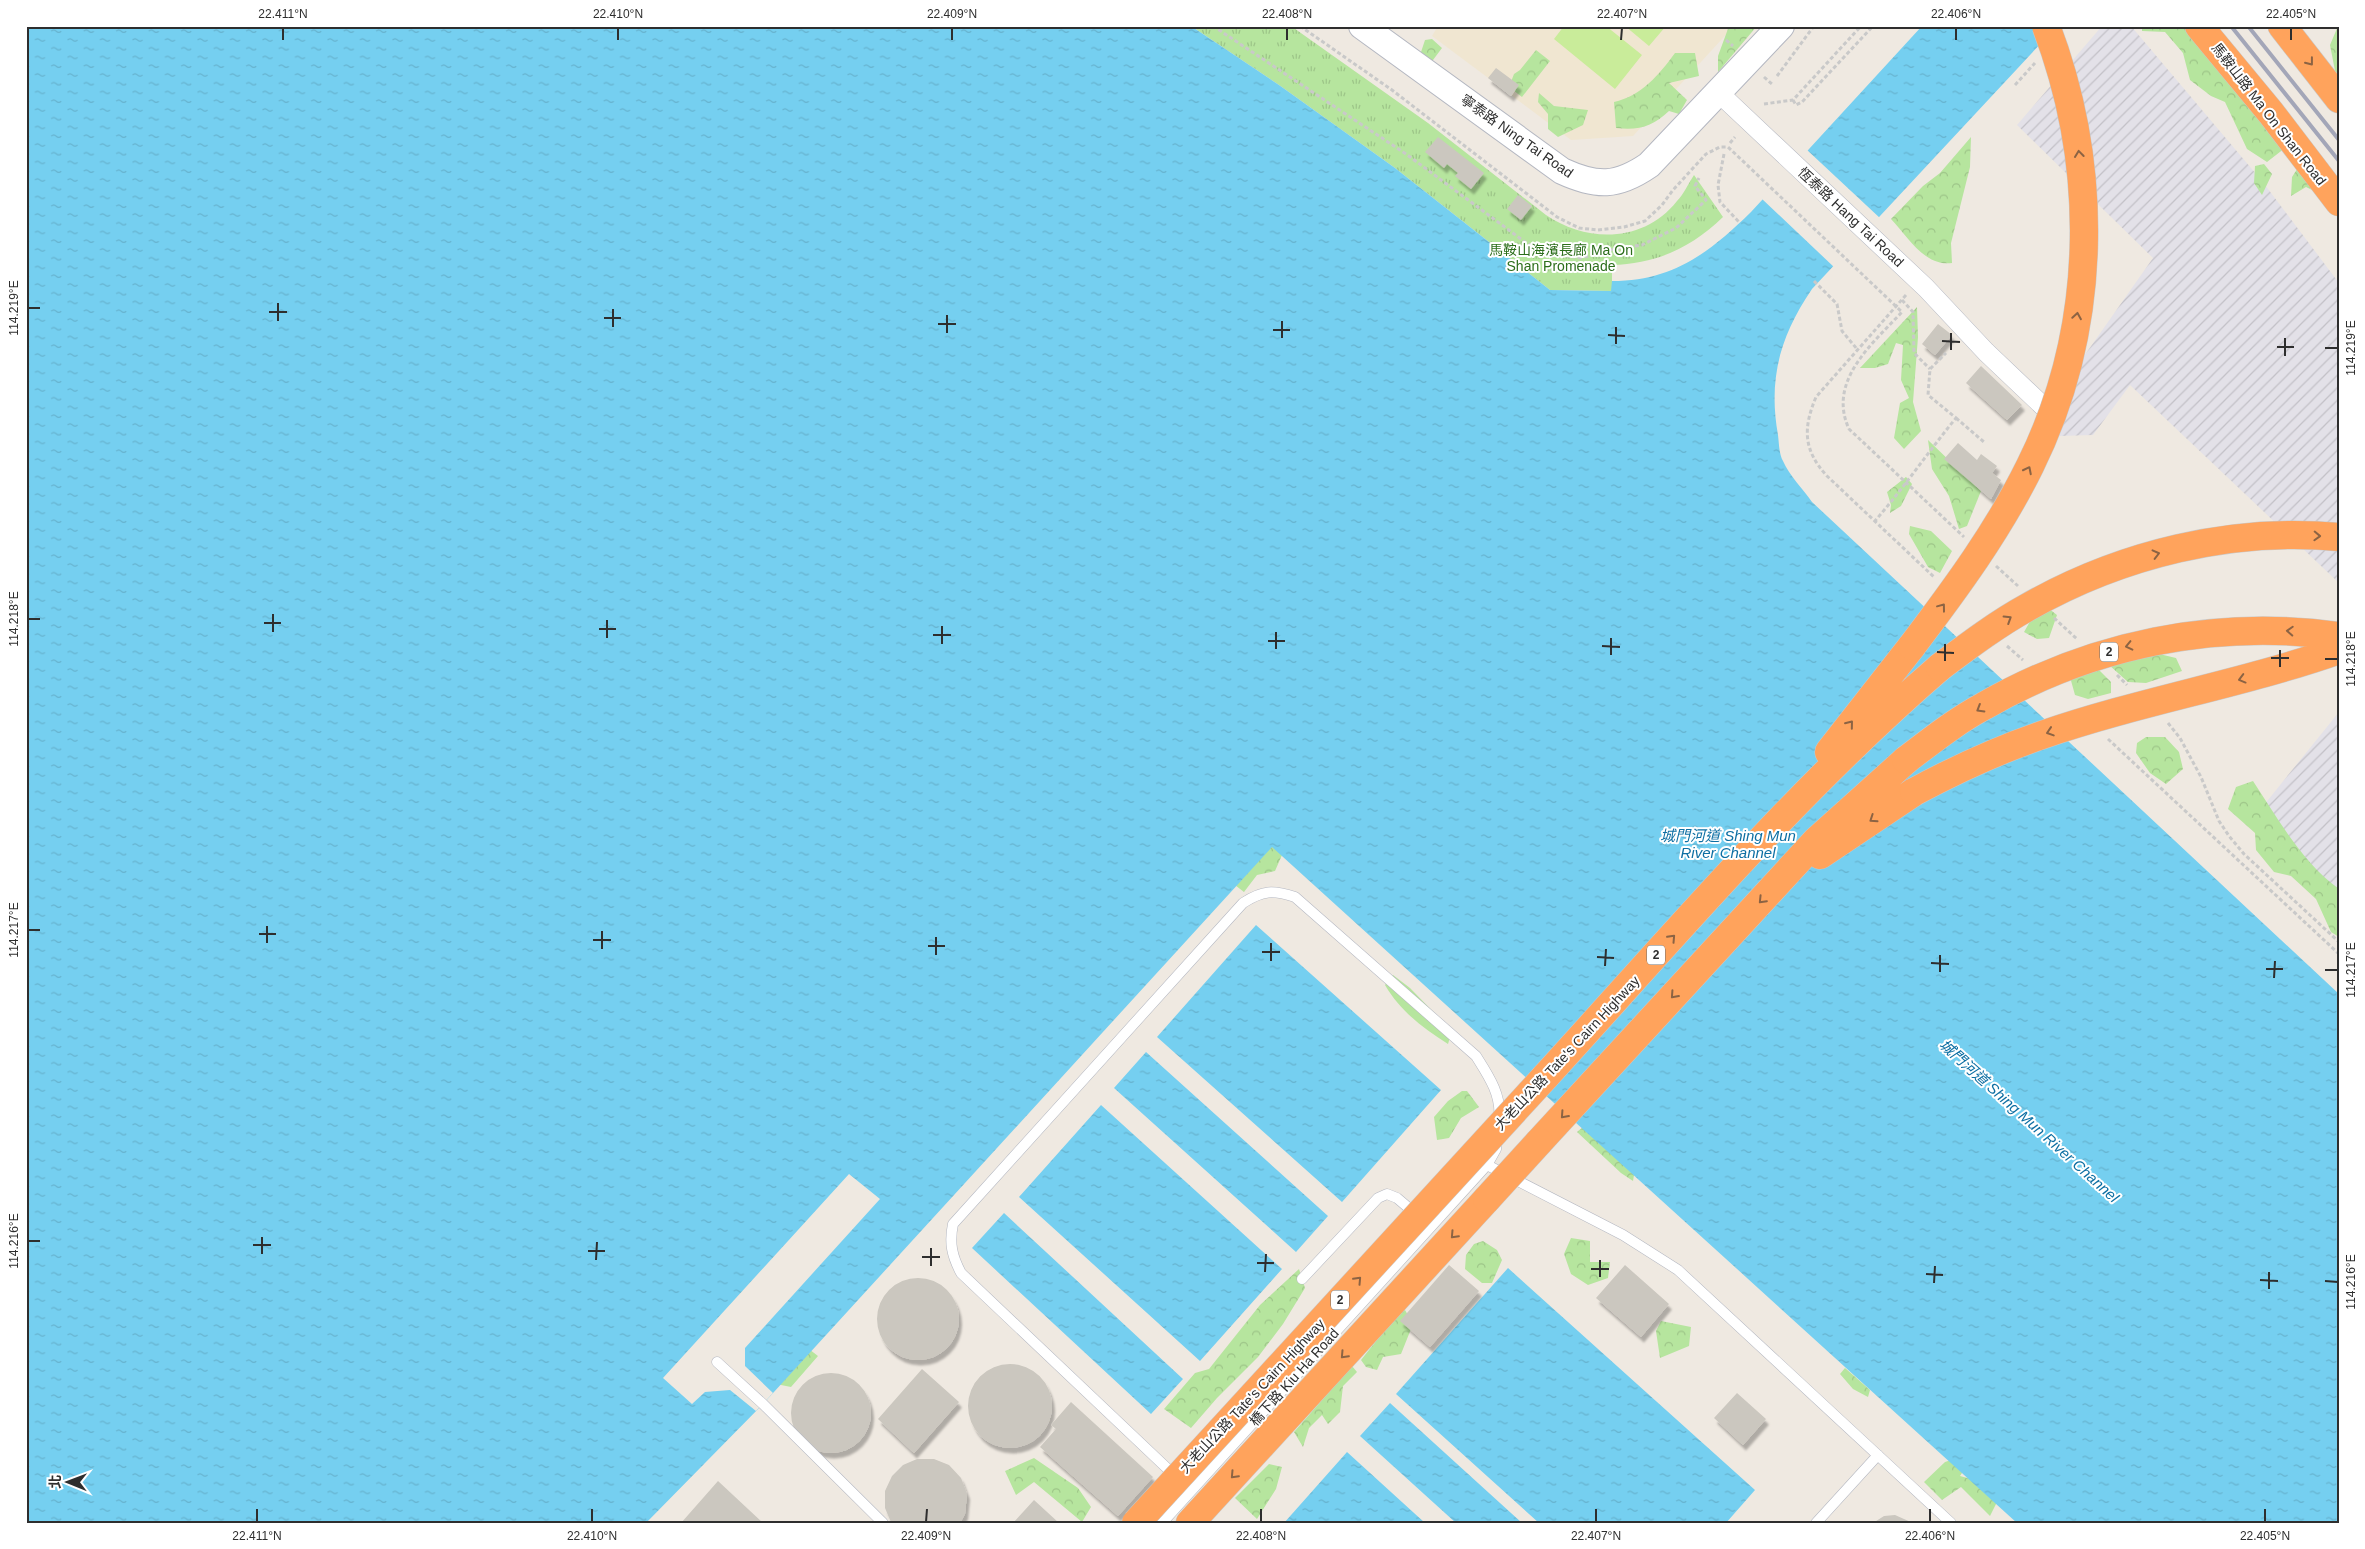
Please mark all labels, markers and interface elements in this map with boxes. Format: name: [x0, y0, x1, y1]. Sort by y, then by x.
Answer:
text: 22.411°N: [258, 7, 308, 21]
text: 22.410°N: [593, 7, 643, 21]
text: 22.409°N: [927, 7, 977, 21]
text: 22.408°N: [1262, 7, 1312, 21]
text: 22.407°N: [1597, 7, 1647, 21]
text: 22.406°N: [1931, 7, 1981, 21]
text: 22.405°N: [2266, 7, 2316, 21]
street label: 馬鞍山路 Ma On Shan Road: [2209, 40, 2329, 188]
one-way arrow: [2305, 57, 2314, 66]
street label: 寧泰路 Ning Tai Road: [1458, 91, 1576, 181]
one-way arrow: [2074, 149, 2085, 157]
street label: 恆泰路 Hang Tai Road: [1795, 164, 1907, 270]
park label: 馬鞍山海濱長廊 Ma On Shan Promenade: [1489, 242, 1633, 274]
text: 114.219°E: [7, 280, 21, 336]
one-way arrow: [2071, 311, 2082, 319]
text: 114.219°E: [2344, 320, 2358, 376]
one-way arrow: [2022, 466, 2032, 475]
one-way arrow: [2314, 530, 2322, 541]
one-way arrow: [2152, 549, 2160, 559]
text: 114.218°E: [7, 591, 21, 647]
one-way arrow: [1936, 604, 1944, 613]
one-way arrow: [2003, 615, 2012, 625]
one-way arrow: [2286, 626, 2294, 637]
text: 114.218°E: [2344, 631, 2358, 687]
one-way arrow: [2125, 640, 2134, 651]
road number: 2: [2100, 642, 2118, 662]
one-way arrow: [2238, 674, 2247, 684]
one-way arrow: [1976, 702, 1985, 712]
one-way arrow: [1844, 721, 1853, 730]
one-way arrow: [2047, 726, 2055, 736]
one-way arrow: [1870, 813, 1879, 823]
water label: 城門河道 Shing Mun River Channel: [1660, 827, 1796, 861]
one-way arrow: [1759, 894, 1768, 903]
text: 114.217°E: [7, 902, 21, 958]
one-way arrow: [1666, 934, 1675, 943]
text: 114.217°E: [2344, 942, 2358, 998]
road number: 2: [1647, 946, 1665, 964]
street label: 大老山公路 Tate's Cairn Highway: [1491, 973, 1643, 1133]
one-way arrow: [1671, 989, 1680, 998]
water label: 城門河道 Shing Mun River Channel: [1936, 1036, 2123, 1206]
one-way arrow: [1561, 1109, 1570, 1118]
text: 114.216°E: [7, 1213, 21, 1269]
one-way arrow: [1451, 1230, 1460, 1239]
text: 114.216°E: [2344, 1254, 2358, 1310]
one-way arrow: [1352, 1277, 1361, 1286]
road number: 2: [1331, 1290, 1349, 1310]
street label: 大老山公路 Tate's Cairn Highway: [1176, 1316, 1328, 1476]
street label: 橋下路 Kiu Ha Road: [1246, 1325, 1342, 1429]
one-way arrow: [1341, 1349, 1350, 1358]
north arrow: [42, 1456, 92, 1506]
one-way arrow: [1231, 1469, 1240, 1478]
text: 北: [47, 1475, 63, 1489]
text: 22.411°N: [232, 1529, 282, 1543]
text: 22.410°N: [567, 1529, 617, 1543]
text: 22.409°N: [901, 1529, 951, 1543]
text: 22.408°N: [1236, 1529, 1286, 1543]
text: 22.407°N: [1571, 1529, 1621, 1543]
text: 22.406°N: [1905, 1529, 1955, 1543]
text: 22.405°N: [2240, 1529, 2290, 1543]

